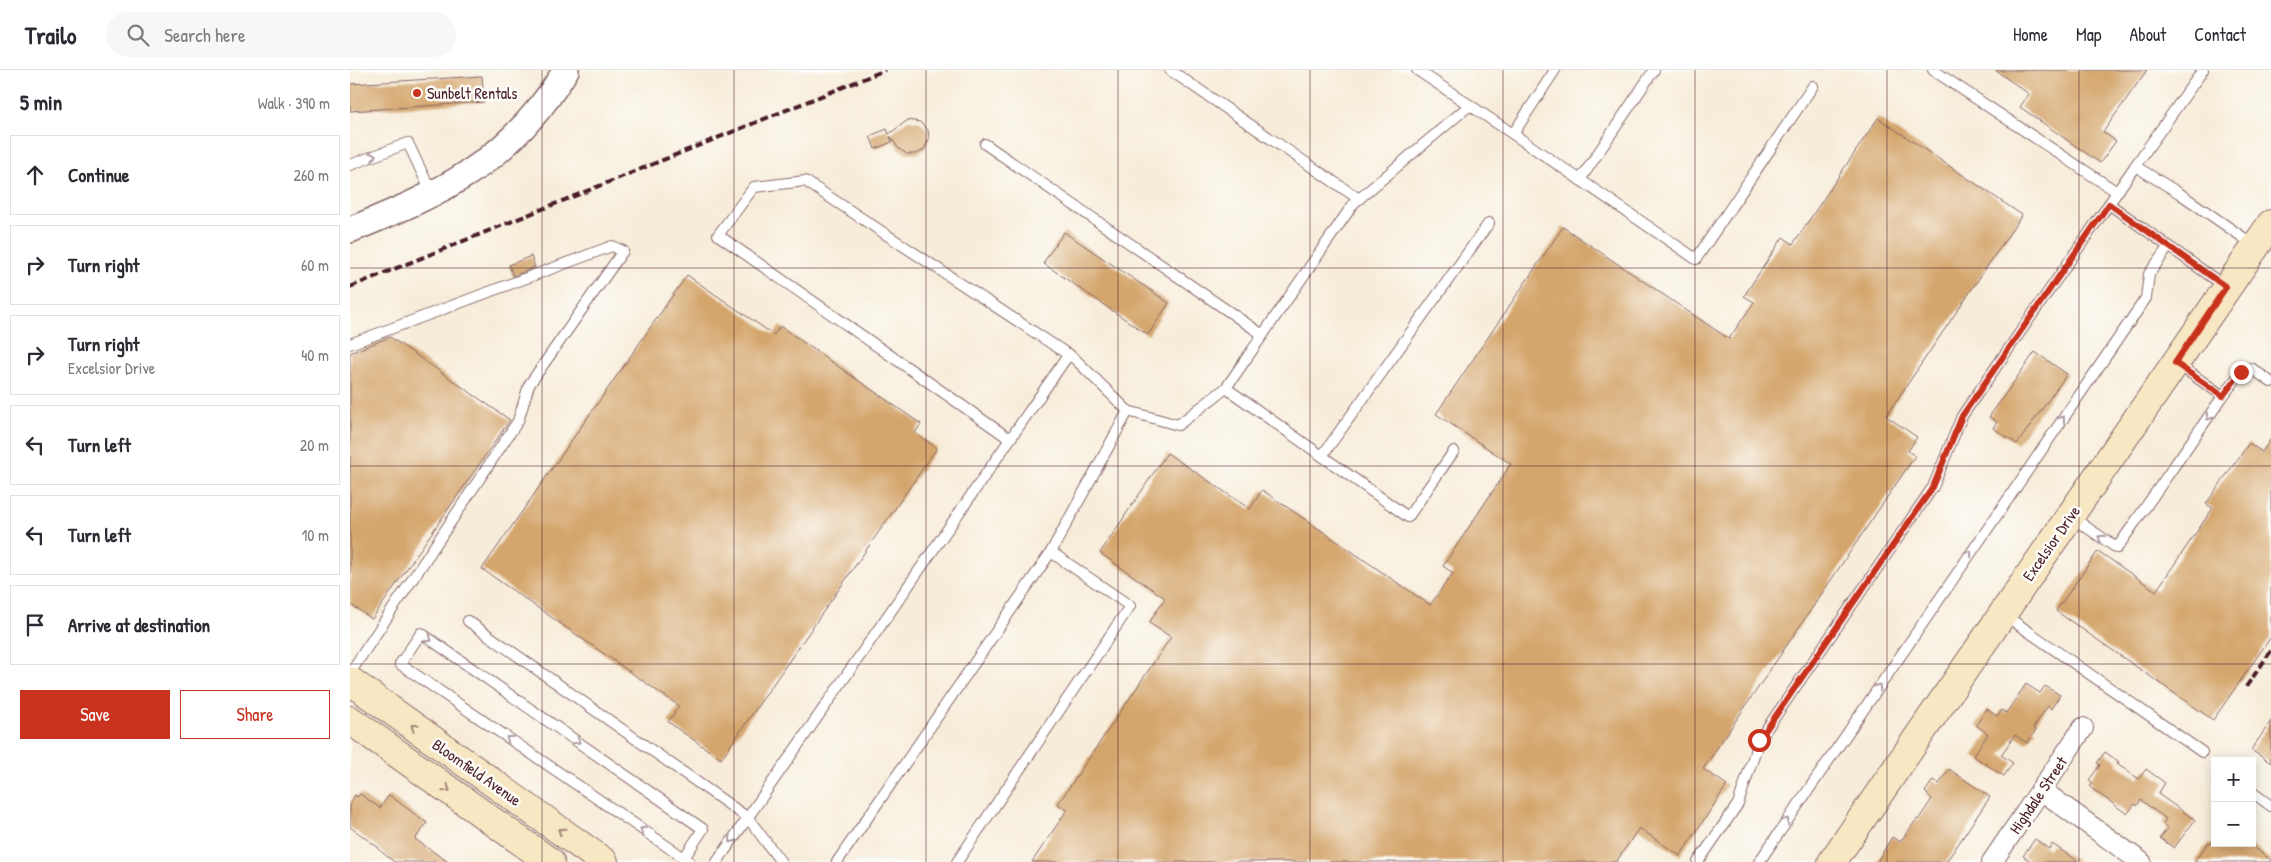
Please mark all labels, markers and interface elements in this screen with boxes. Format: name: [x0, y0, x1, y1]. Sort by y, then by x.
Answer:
search box: [106, 12, 456, 57]
text: Trailo: [25, 19, 76, 51]
icon: search: [124, 21, 152, 49]
text: Search here: [164, 22, 246, 48]
text: Home: [2013, 22, 2048, 47]
text: Map: [2076, 22, 2101, 47]
text: About: [2129, 22, 2166, 47]
text: Contact: [2194, 22, 2246, 47]
place label: Sunbelt Rentals: [427, 82, 517, 104]
marker: Sunbelt Rentals: [411, 87, 423, 99]
text: 5 min: [20, 88, 62, 117]
text: Walk · 390 m: [258, 92, 330, 114]
one-way arrow: [368, 152, 377, 162]
icon: ahead: [21, 161, 49, 189]
text: Continue: [68, 162, 129, 188]
text: 260 m: [293, 164, 329, 186]
icon: right: [21, 251, 49, 279]
text: Turn right: [68, 252, 139, 278]
text: 60 m: [301, 254, 329, 276]
text: Turn right: [68, 331, 139, 357]
icon: right: [21, 341, 49, 369]
text: 40 m: [301, 344, 329, 366]
text: Excelsior Drive: [68, 357, 155, 379]
route end: [2230, 361, 2253, 384]
one-way arrow: [2206, 411, 2215, 420]
one-way arrow: [2056, 416, 2065, 425]
icon: left: [21, 431, 49, 459]
text: Turn left: [68, 432, 131, 458]
text: 20 m: [300, 434, 329, 456]
street label: Excelsior Drive: [2017, 500, 2085, 585]
icon: left: [21, 521, 49, 549]
text: Turn left: [68, 522, 131, 548]
text: 10 m: [301, 524, 329, 546]
one-way arrow: [2097, 534, 2106, 544]
one-way arrow: [1963, 549, 1973, 558]
icon: arrive: [21, 611, 49, 639]
text: Arrive at destination: [68, 612, 210, 638]
one-way arrow: [423, 633, 433, 642]
one-way arrow: [1872, 683, 1881, 693]
button: Save: [20, 690, 170, 739]
button: Share: [180, 690, 330, 739]
one-way arrow: [410, 724, 420, 733]
route start: [1748, 729, 1771, 752]
street label: Bloomfield Avenue: [428, 733, 526, 811]
one-way arrow: [505, 735, 514, 745]
one-way arrow: [571, 735, 581, 744]
street label: Highdale Street: [2004, 752, 2072, 838]
map controls: [2211, 757, 2256, 847]
button: +: [2211, 757, 2256, 802]
one-way arrow: [441, 783, 451, 792]
button: −: [2211, 802, 2256, 847]
one-way arrow: [1780, 818, 1790, 827]
one-way arrow: [640, 827, 649, 836]
one-way arrow: [557, 828, 567, 837]
one-way arrow: [730, 834, 738, 843]

